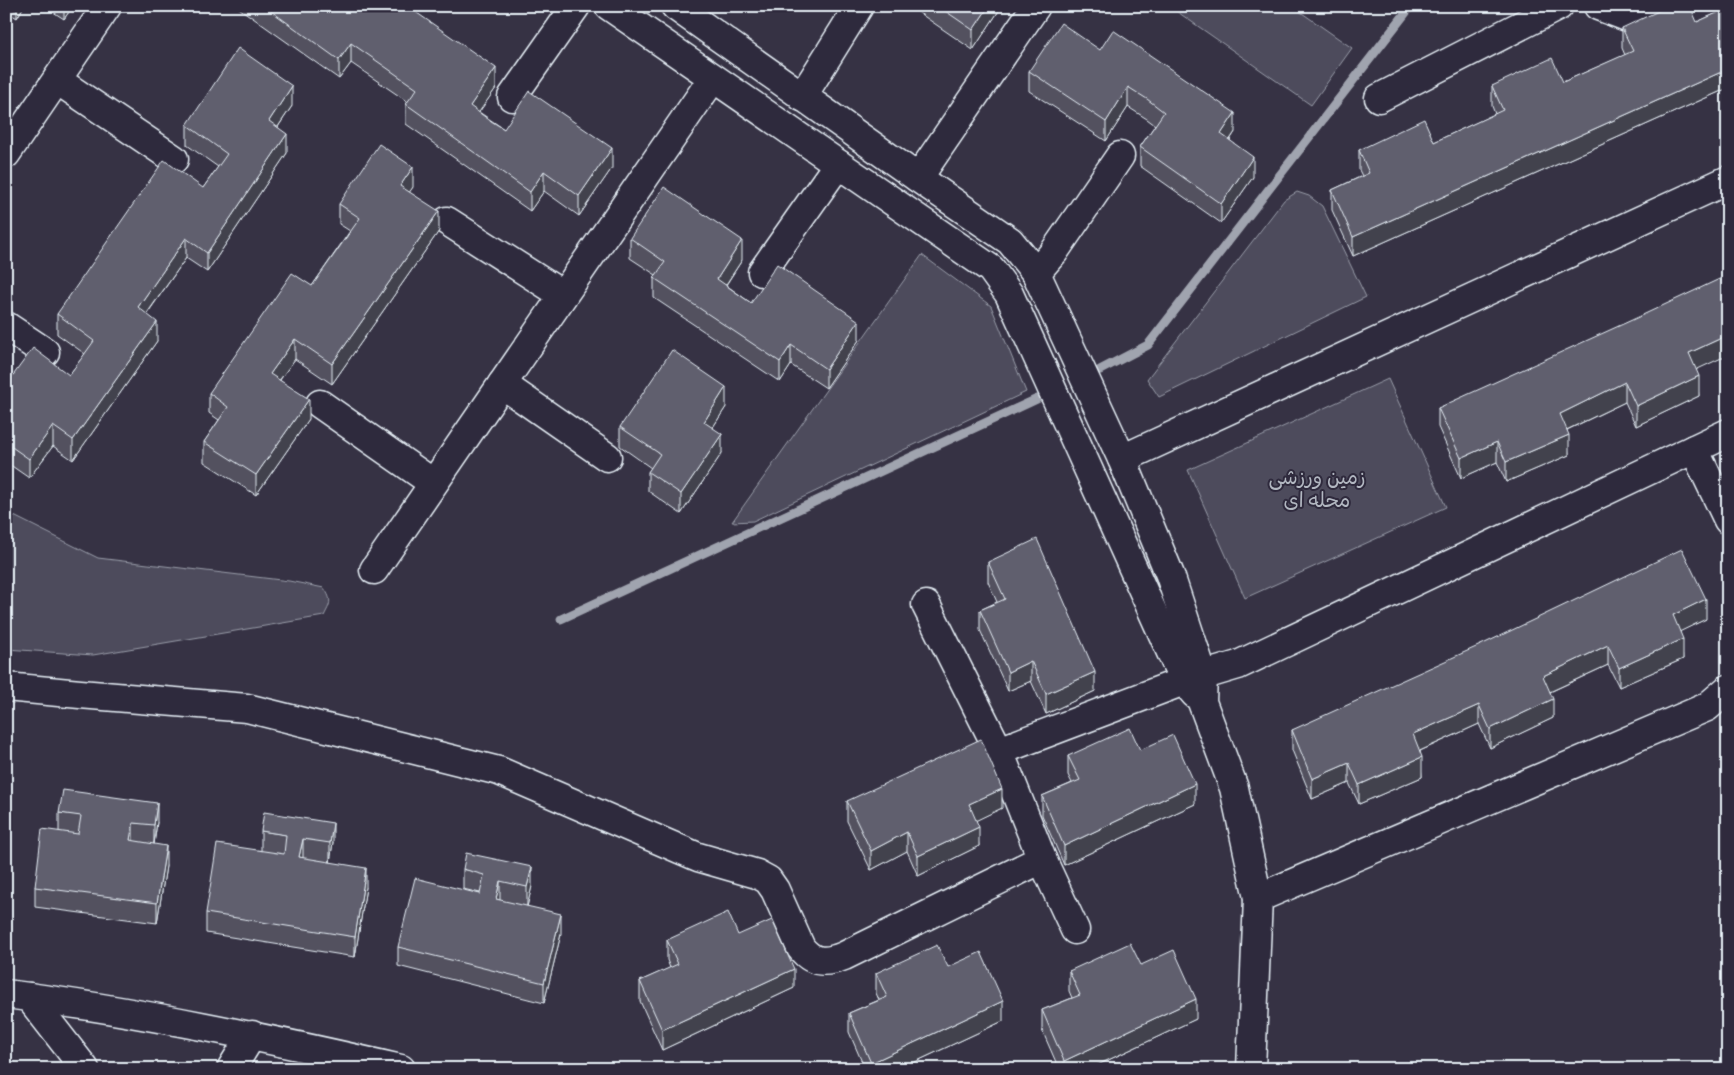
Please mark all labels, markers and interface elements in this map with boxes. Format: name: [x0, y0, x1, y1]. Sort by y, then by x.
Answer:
park label: زمین ورزشی محله ای: [1268, 465, 1366, 513]

